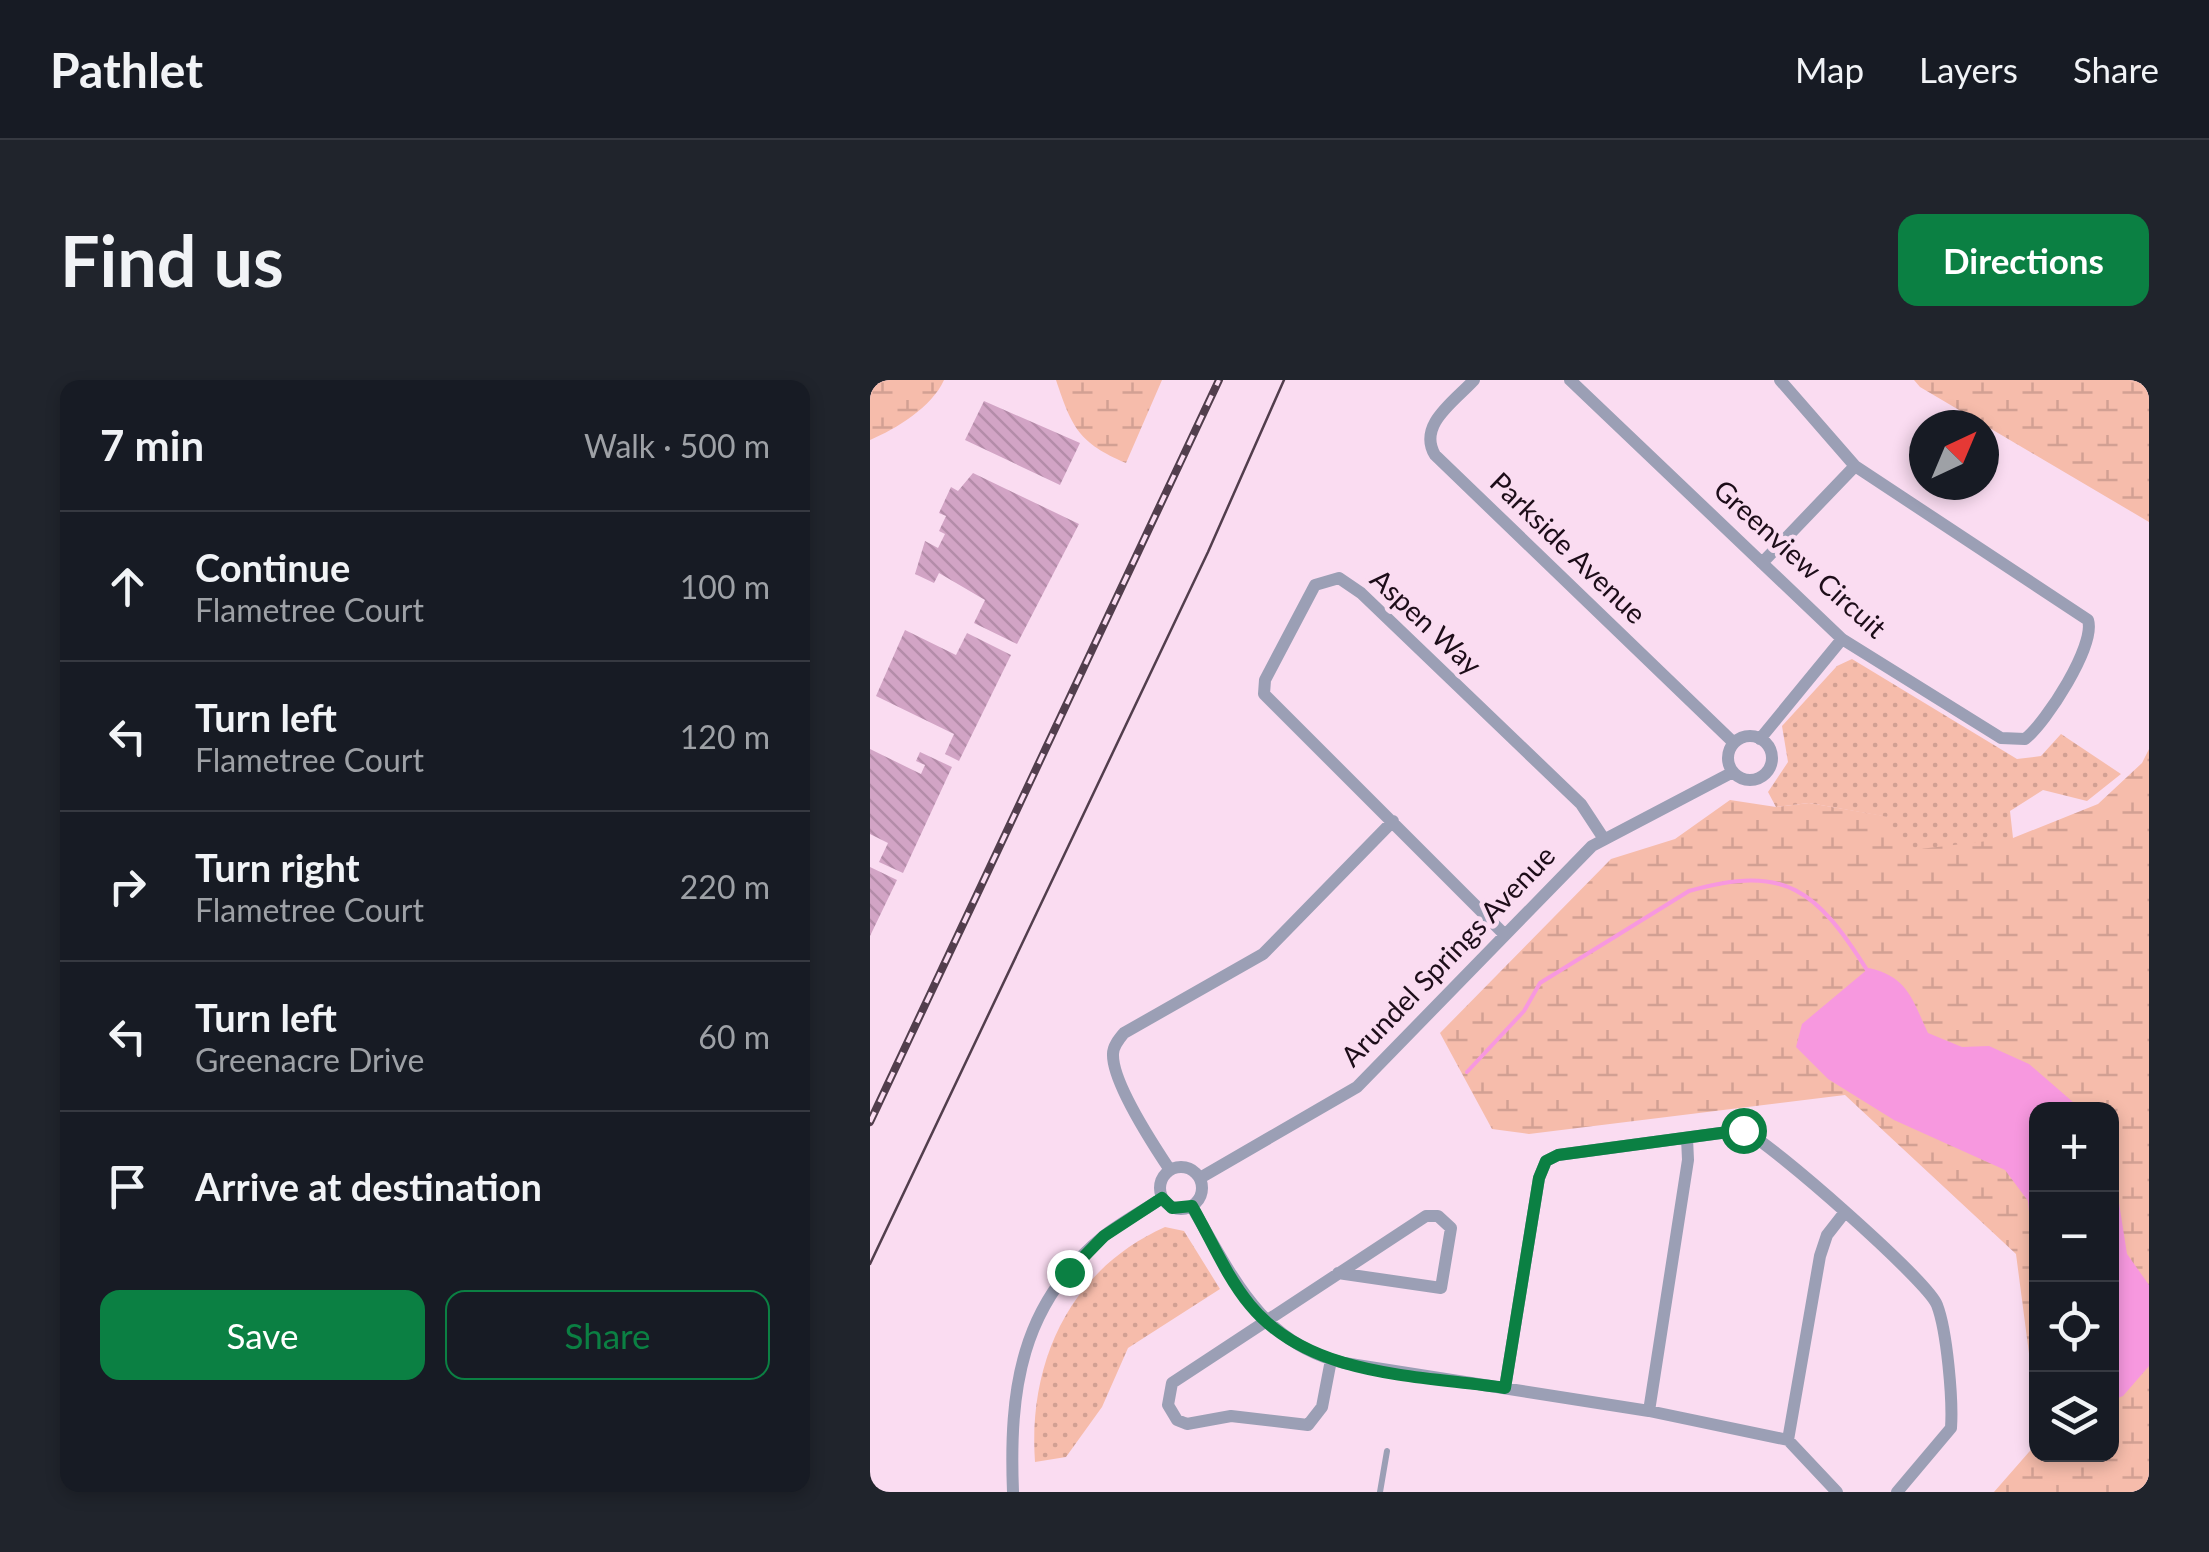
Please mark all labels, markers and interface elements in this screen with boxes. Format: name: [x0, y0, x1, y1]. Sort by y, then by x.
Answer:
text: Pathlet: [50, 41, 203, 98]
text: Map: [1795, 48, 1864, 90]
text: Layers: [1919, 48, 2018, 90]
text: Share: [2073, 48, 2159, 90]
button: Directions: [1898, 214, 2149, 306]
text: Find us: [60, 218, 284, 302]
north arrow: [1909, 410, 1999, 500]
text: 7 min: [100, 420, 204, 470]
text: Walk · 500 m: [584, 426, 770, 465]
street label: Parkside Avenue: [1484, 465, 1653, 630]
street label: Greenview Circuit: [1708, 472, 1894, 644]
text: Continue: [195, 544, 350, 590]
icon: ahead: [100, 559, 155, 614]
street label: Aspen Way: [1364, 561, 1490, 682]
text: 100 m: [680, 567, 770, 606]
text: Flametree Court: [195, 590, 424, 629]
text: Turn left: [195, 694, 337, 740]
icon: left: [100, 709, 155, 764]
text: 120 m: [680, 717, 770, 756]
text: Flametree Court: [195, 740, 424, 779]
street label: Arundel Springs Avenue: [1333, 838, 1561, 1073]
text: Turn right: [195, 844, 360, 890]
icon: right: [100, 859, 155, 914]
text: 220 m: [680, 867, 770, 906]
text: Flametree Court: [195, 890, 424, 929]
text: Turn left: [195, 994, 337, 1040]
icon: left: [100, 1009, 155, 1064]
text: 60 m: [698, 1017, 770, 1056]
text: Greenacre Drive: [195, 1040, 424, 1079]
map controls: [2029, 1102, 2119, 1462]
button: +: [2029, 1102, 2119, 1192]
route start: [1721, 1108, 1767, 1154]
icon: arrive: [100, 1159, 155, 1214]
text: Arrive at destination: [195, 1163, 542, 1209]
button: −: [2029, 1192, 2119, 1282]
route end: [1047, 1250, 1093, 1296]
button: locate: [2029, 1282, 2119, 1372]
button: Save: [100, 1290, 425, 1380]
button: Share: [445, 1290, 770, 1380]
button: layers: [2029, 1372, 2119, 1462]

